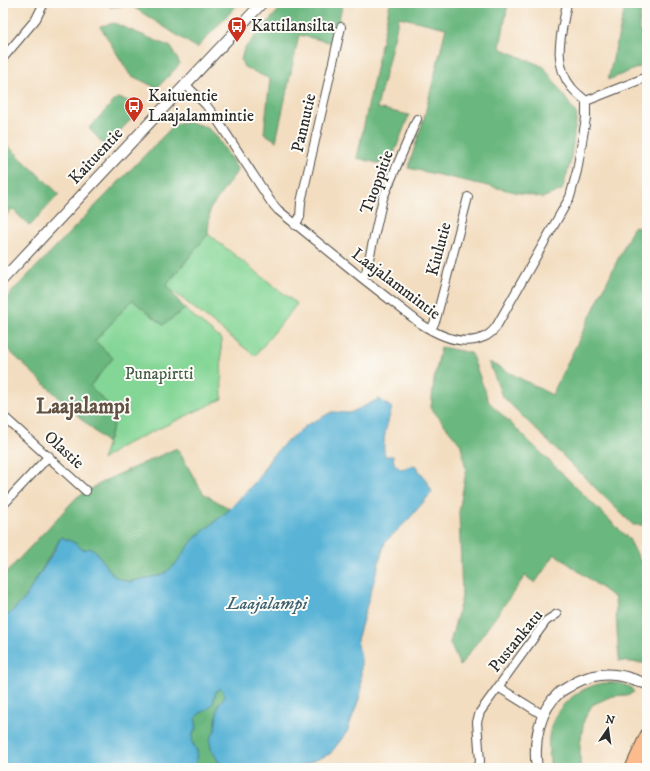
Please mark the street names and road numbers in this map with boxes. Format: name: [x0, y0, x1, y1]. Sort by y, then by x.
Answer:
street label: Pannutie: [287, 91, 321, 155]
street label: Kaituentie: [64, 123, 128, 189]
street label: Tuoppitie: [355, 147, 399, 217]
street label: Kiulutie: [421, 220, 457, 278]
street label: Laajalammintie: [347, 243, 445, 325]
street label: Olastie: [39, 426, 89, 474]
street label: Pustankatu: [484, 605, 548, 677]

